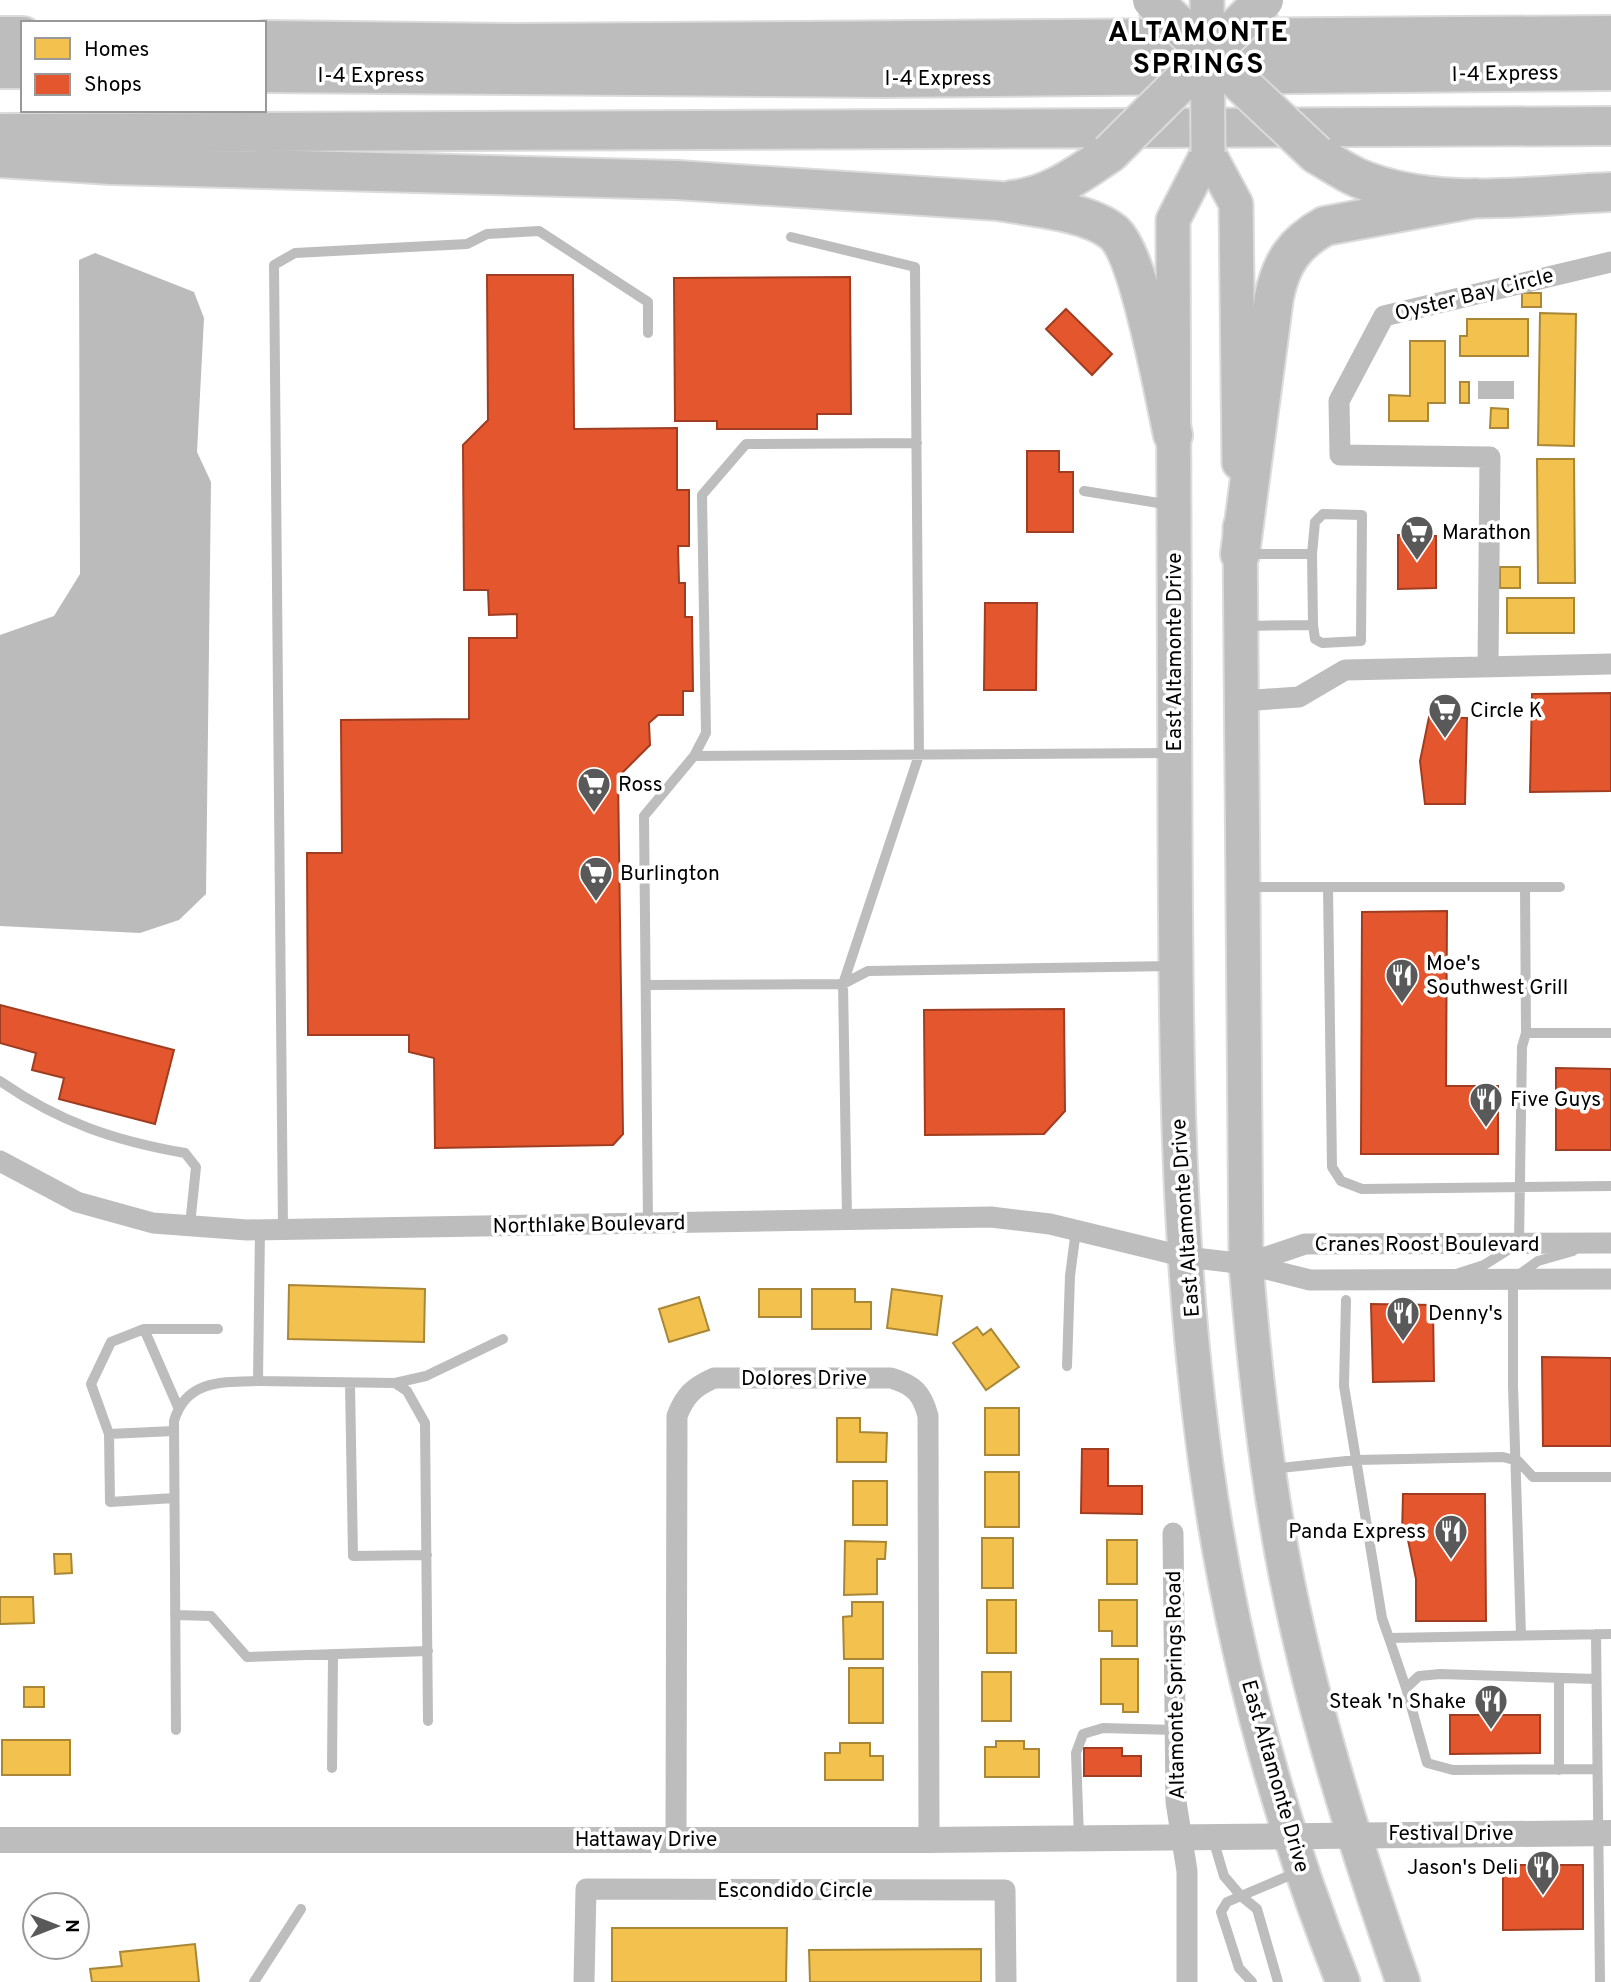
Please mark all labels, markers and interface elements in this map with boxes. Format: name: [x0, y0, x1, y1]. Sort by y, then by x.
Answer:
district label: ALTAMONTE SPRINGS: [1108, 16, 1290, 84]
legend: [21, 21, 266, 112]
text: Homes: [84, 37, 149, 64]
street label: I-4 Express: [1451, 60, 1559, 89]
street label: I-4 Express: [317, 63, 425, 90]
street label: I-4 Express: [884, 66, 992, 93]
text: Shops: [84, 72, 142, 99]
street label: Oyster Bay Circle: [1392, 263, 1557, 328]
supermarket icon: Marathon: [1398, 513, 1436, 562]
place label: Marathon: [1442, 520, 1531, 547]
street label: East Altamonte Drive: [1162, 553, 1189, 751]
supermarket icon: Circle K: [1426, 691, 1464, 740]
place label: Circle K: [1470, 698, 1543, 725]
supermarket icon: Ross: [575, 765, 613, 814]
place label: Ross: [618, 772, 663, 799]
supermarket icon: Burlington: [577, 854, 615, 903]
place label: Burlington: [620, 861, 720, 888]
place label: Moe's Southwest Grill: [1426, 951, 1568, 1002]
restaurant icon: Moe's Southwest Grill: [1383, 956, 1421, 1005]
restaurant icon: Five Guys: [1467, 1080, 1505, 1129]
place label: Five Guys: [1510, 1087, 1601, 1114]
street label: East Altamonte Drive: [1166, 1118, 1207, 1318]
street label: Northlake Boulevard: [492, 1210, 686, 1241]
street label: Cranes Roost Boulevard: [1314, 1232, 1540, 1259]
restaurant icon: Denny's: [1384, 1294, 1422, 1343]
place label: Denny's: [1428, 1301, 1503, 1328]
street label: Dolores Drive: [741, 1366, 867, 1393]
restaurant icon: Panda Express: [1432, 1512, 1470, 1561]
place label: Panda Express: [1288, 1519, 1426, 1546]
street label: Altamonte Springs Road: [1161, 1570, 1192, 1800]
street label: East Altamonte Drive: [1234, 1677, 1315, 1876]
restaurant icon: Steak 'n Shake: [1472, 1682, 1510, 1731]
place label: Steak 'n Shake: [1329, 1689, 1466, 1716]
street label: Festival Drive: [1388, 1821, 1514, 1848]
street label: Hattaway Drive: [575, 1827, 717, 1854]
restaurant icon: Jason's Deli: [1524, 1848, 1562, 1897]
place label: Jason's Deli: [1407, 1855, 1518, 1882]
street label: Escondido Circle: [717, 1878, 873, 1905]
north arrow: [21, 1891, 91, 1961]
text: N: [59, 1919, 83, 1933]

